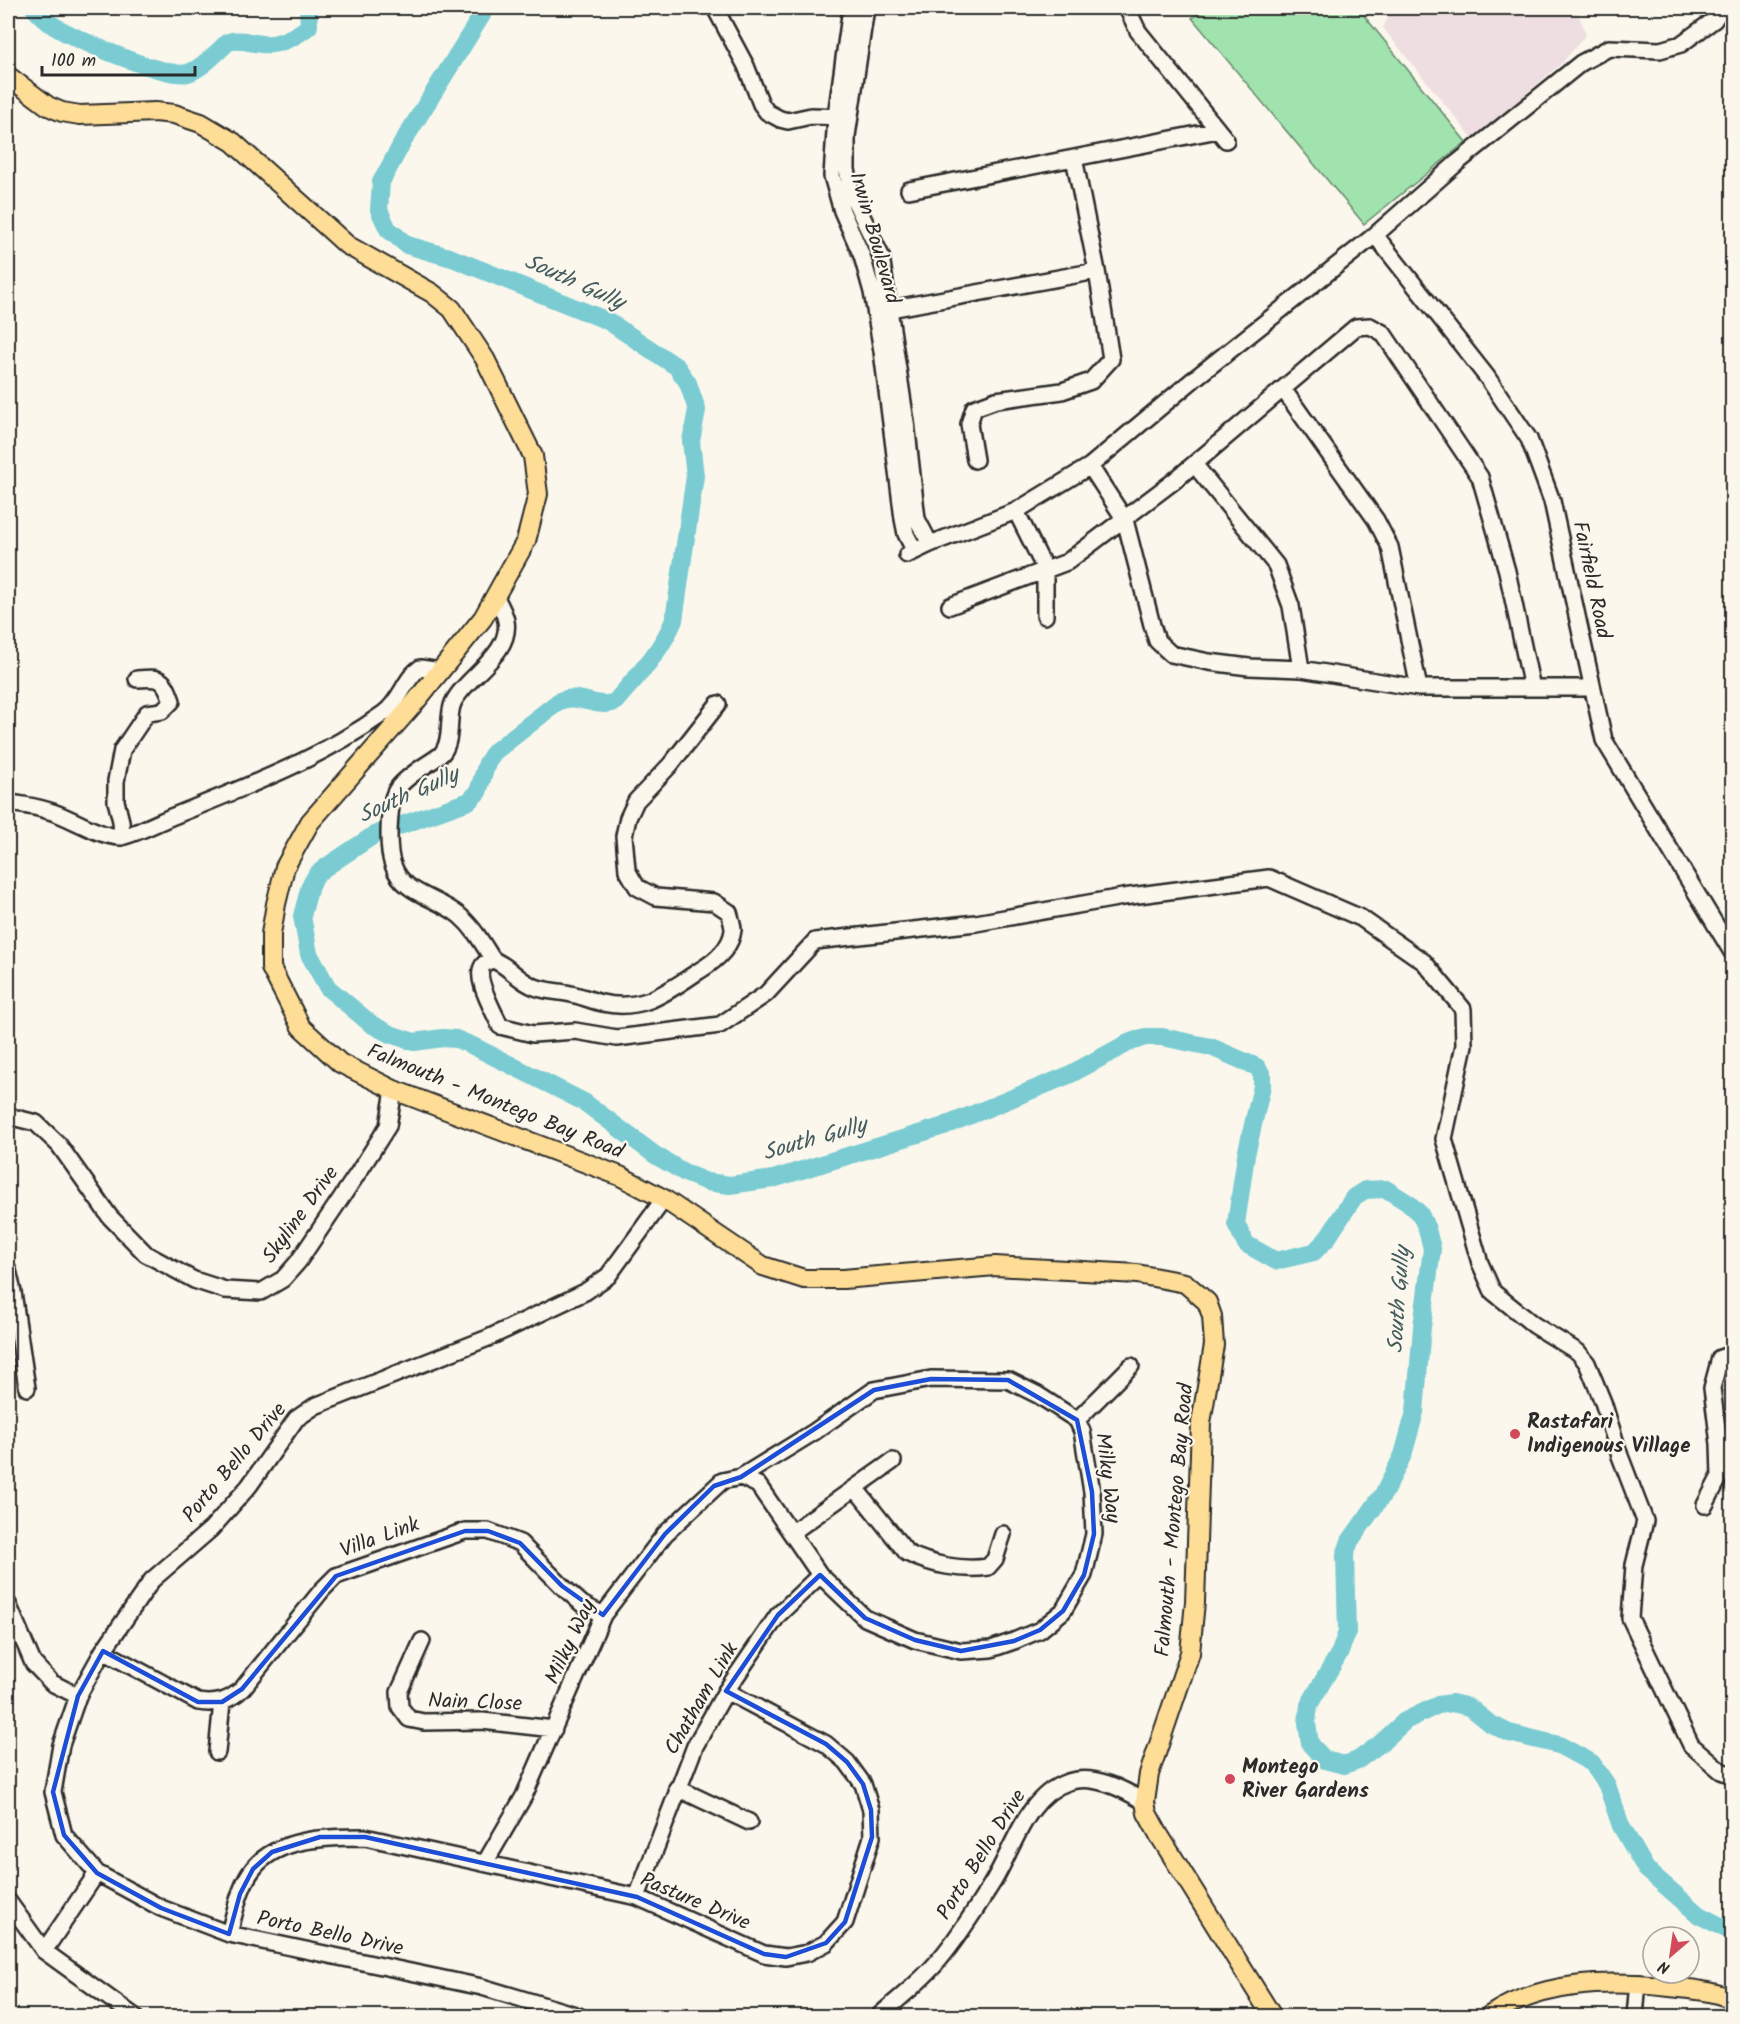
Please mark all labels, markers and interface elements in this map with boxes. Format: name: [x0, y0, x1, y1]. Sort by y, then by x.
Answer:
scale bar: [42, 39, 195, 77]
text: 100 m: [51, 47, 96, 76]
street label: Irwin Boulevard: [839, 168, 909, 308]
water label: South Gully: [518, 245, 633, 322]
street label: Fairfield Road: [1562, 518, 1620, 642]
water label: South Gully: [353, 757, 468, 834]
street label: Falmouth - Montego Bay Road: [362, 1035, 629, 1169]
water label: South Gully: [759, 1107, 875, 1171]
street label: Skyline Drive: [254, 1159, 348, 1271]
water label: South Gully: [1379, 1242, 1421, 1354]
street label: Falmouth - Montego Bay Road: [1147, 1381, 1203, 1658]
street label: Porto Bello Drive: [175, 1395, 296, 1531]
place label: Rastafari Indigenous Village: [1527, 1406, 1690, 1463]
marker: Rastafari Indigenous Village: [1508, 1427, 1522, 1441]
street label: Milky Way: [1085, 1431, 1129, 1525]
street label: Villa Link: [336, 1508, 424, 1568]
street label: Milky Way: [537, 1594, 605, 1690]
street label: Chatham Link: [656, 1636, 748, 1762]
street label: Nain Close: [427, 1685, 523, 1721]
place label: Montego River Gardens: [1242, 1751, 1369, 1808]
marker: Montego River Gardens: [1223, 1772, 1237, 1786]
street label: Porto Bello Drive: [929, 1783, 1036, 1927]
street label: Pasture Drive: [635, 1864, 756, 1940]
street label: Porto Bello Drive: [254, 1902, 407, 1966]
north arrow: [1641, 1925, 1701, 1985]
text: N: [1654, 1953, 1675, 1980]

